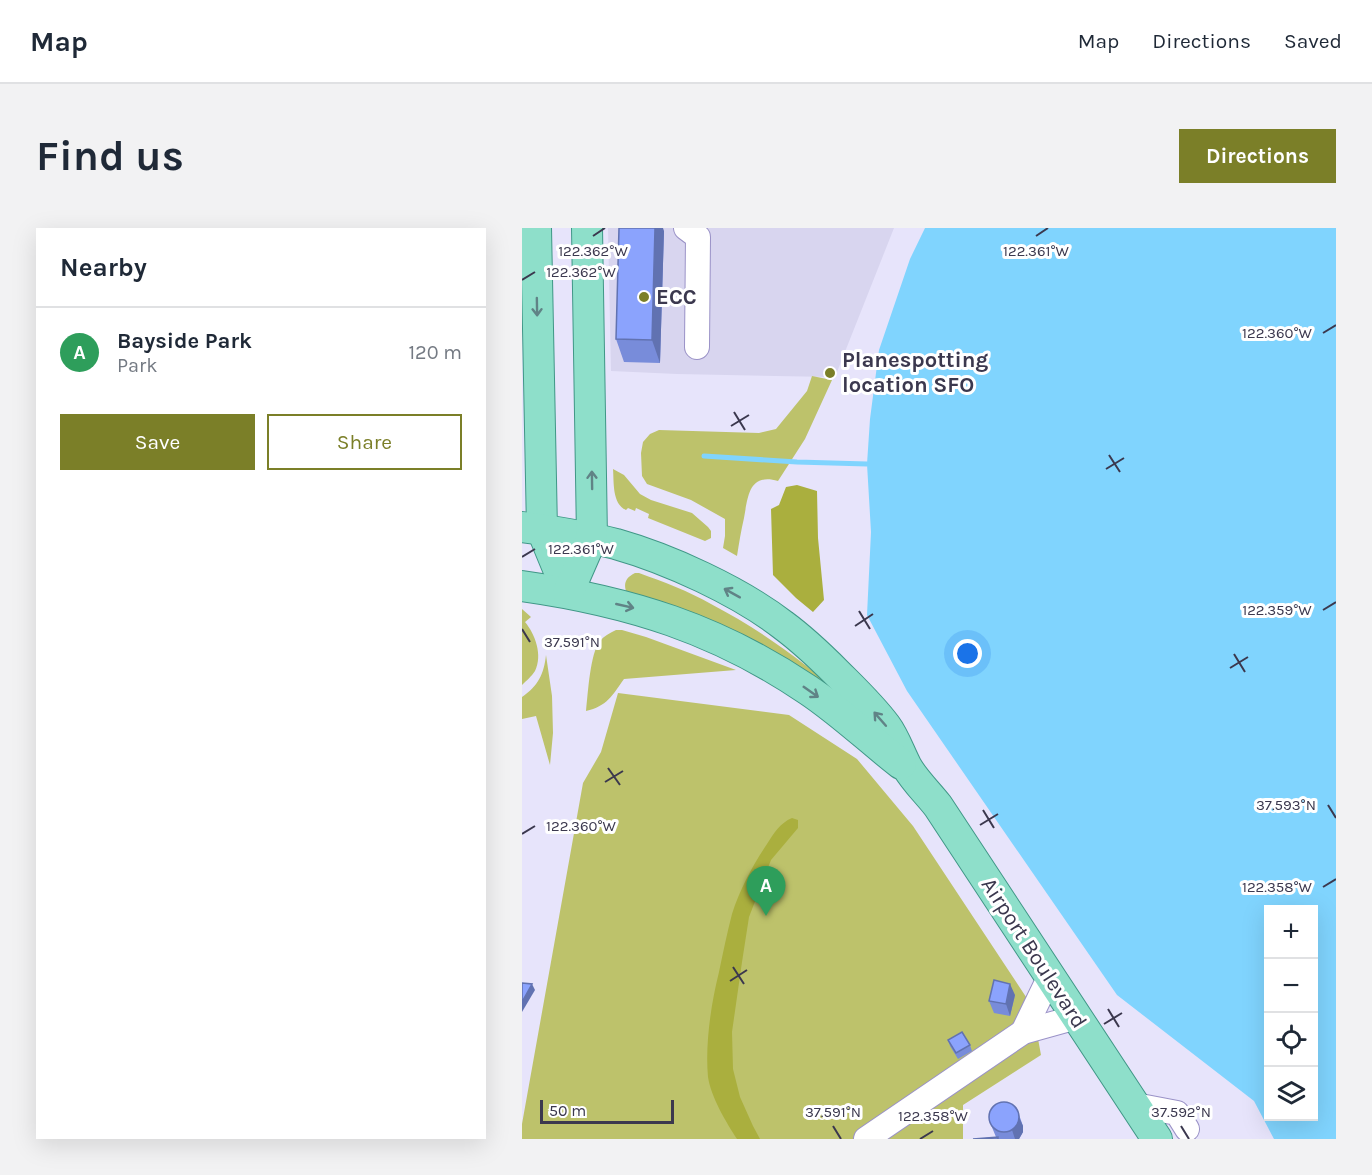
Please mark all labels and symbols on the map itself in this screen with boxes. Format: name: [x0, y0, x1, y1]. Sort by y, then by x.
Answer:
text: 122.362°W: [558, 242, 628, 260]
text: 122.361°W: [1003, 242, 1070, 260]
text: 122.362°W: [546, 263, 616, 281]
place label: ECC: [656, 284, 697, 310]
marker: ECC: [637, 290, 651, 304]
one-way arrow: [532, 297, 543, 317]
text: 122.360°W: [1242, 324, 1313, 342]
place label: Planespotting location SFO: [842, 347, 988, 398]
marker: Planespotting location SFO: [823, 366, 837, 380]
one-way arrow: [586, 470, 597, 490]
text: 122.361°W: [548, 540, 615, 558]
one-way arrow: [723, 587, 741, 598]
one-way arrow: [616, 601, 635, 613]
text: 122.359°W: [1242, 601, 1312, 619]
text: 37.591°N: [544, 633, 600, 651]
your location: [953, 639, 982, 668]
one-way arrow: [803, 686, 819, 698]
one-way arrow: [873, 712, 887, 727]
text: 37.593°N: [1256, 796, 1316, 814]
text: 122.360°W: [546, 817, 617, 835]
pin: A: [746, 866, 786, 916]
street label: Airport Boulevard: [976, 873, 1092, 1033]
text: 122.358°W: [1242, 878, 1313, 896]
scale bar: [540, 1097, 674, 1124]
text: 37.591°N: [805, 1103, 861, 1121]
text: 37.592°N: [1151, 1103, 1211, 1121]
text: 122.358°W: [898, 1107, 969, 1125]

